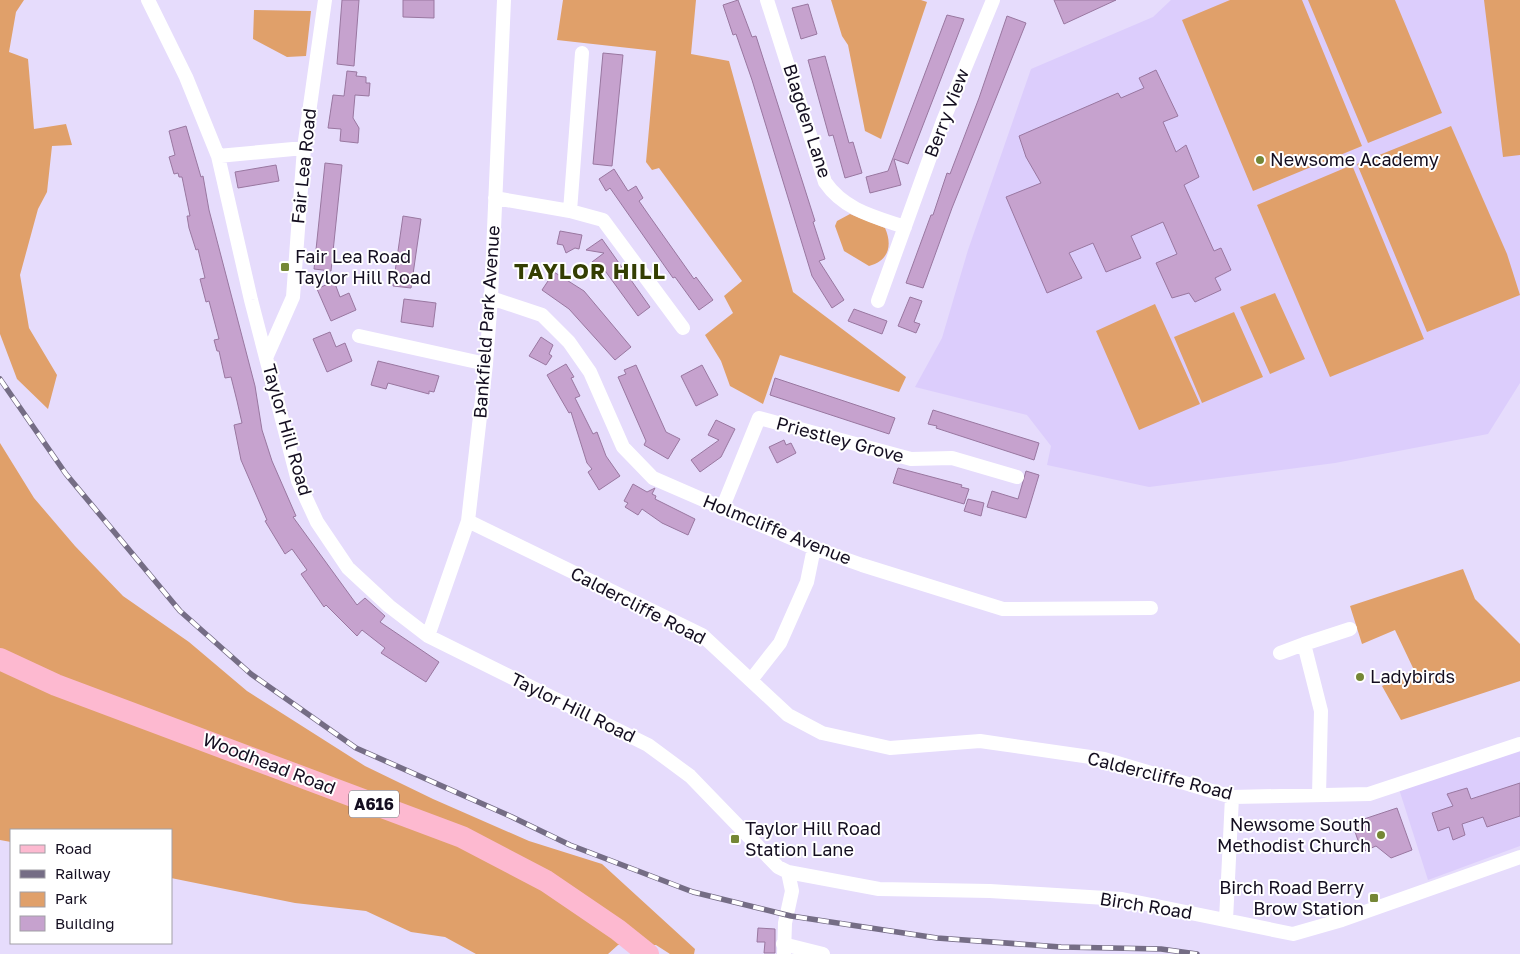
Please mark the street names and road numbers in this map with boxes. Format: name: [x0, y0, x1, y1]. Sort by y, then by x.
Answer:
street label: Blagden Lane: [779, 61, 837, 180]
street label: Berry View: [919, 65, 973, 160]
street label: Fair Lea Road: [286, 107, 320, 225]
street label: Bankfield Park Avenue: [468, 225, 504, 419]
street label: Taylor Hill Road: [259, 361, 317, 498]
street label: Priestley Grove: [774, 411, 906, 467]
street label: Holmcliffe Avenue: [700, 489, 855, 569]
street label: Caldercliffe Road: [567, 562, 710, 649]
street label: Taylor Hill Road: [508, 667, 639, 747]
street label: Woodhead Road: [200, 728, 339, 799]
street label: Caldercliffe Road: [1085, 746, 1235, 804]
road number: A616: [349, 791, 399, 818]
street label: Birch Road: [1098, 887, 1194, 923]

